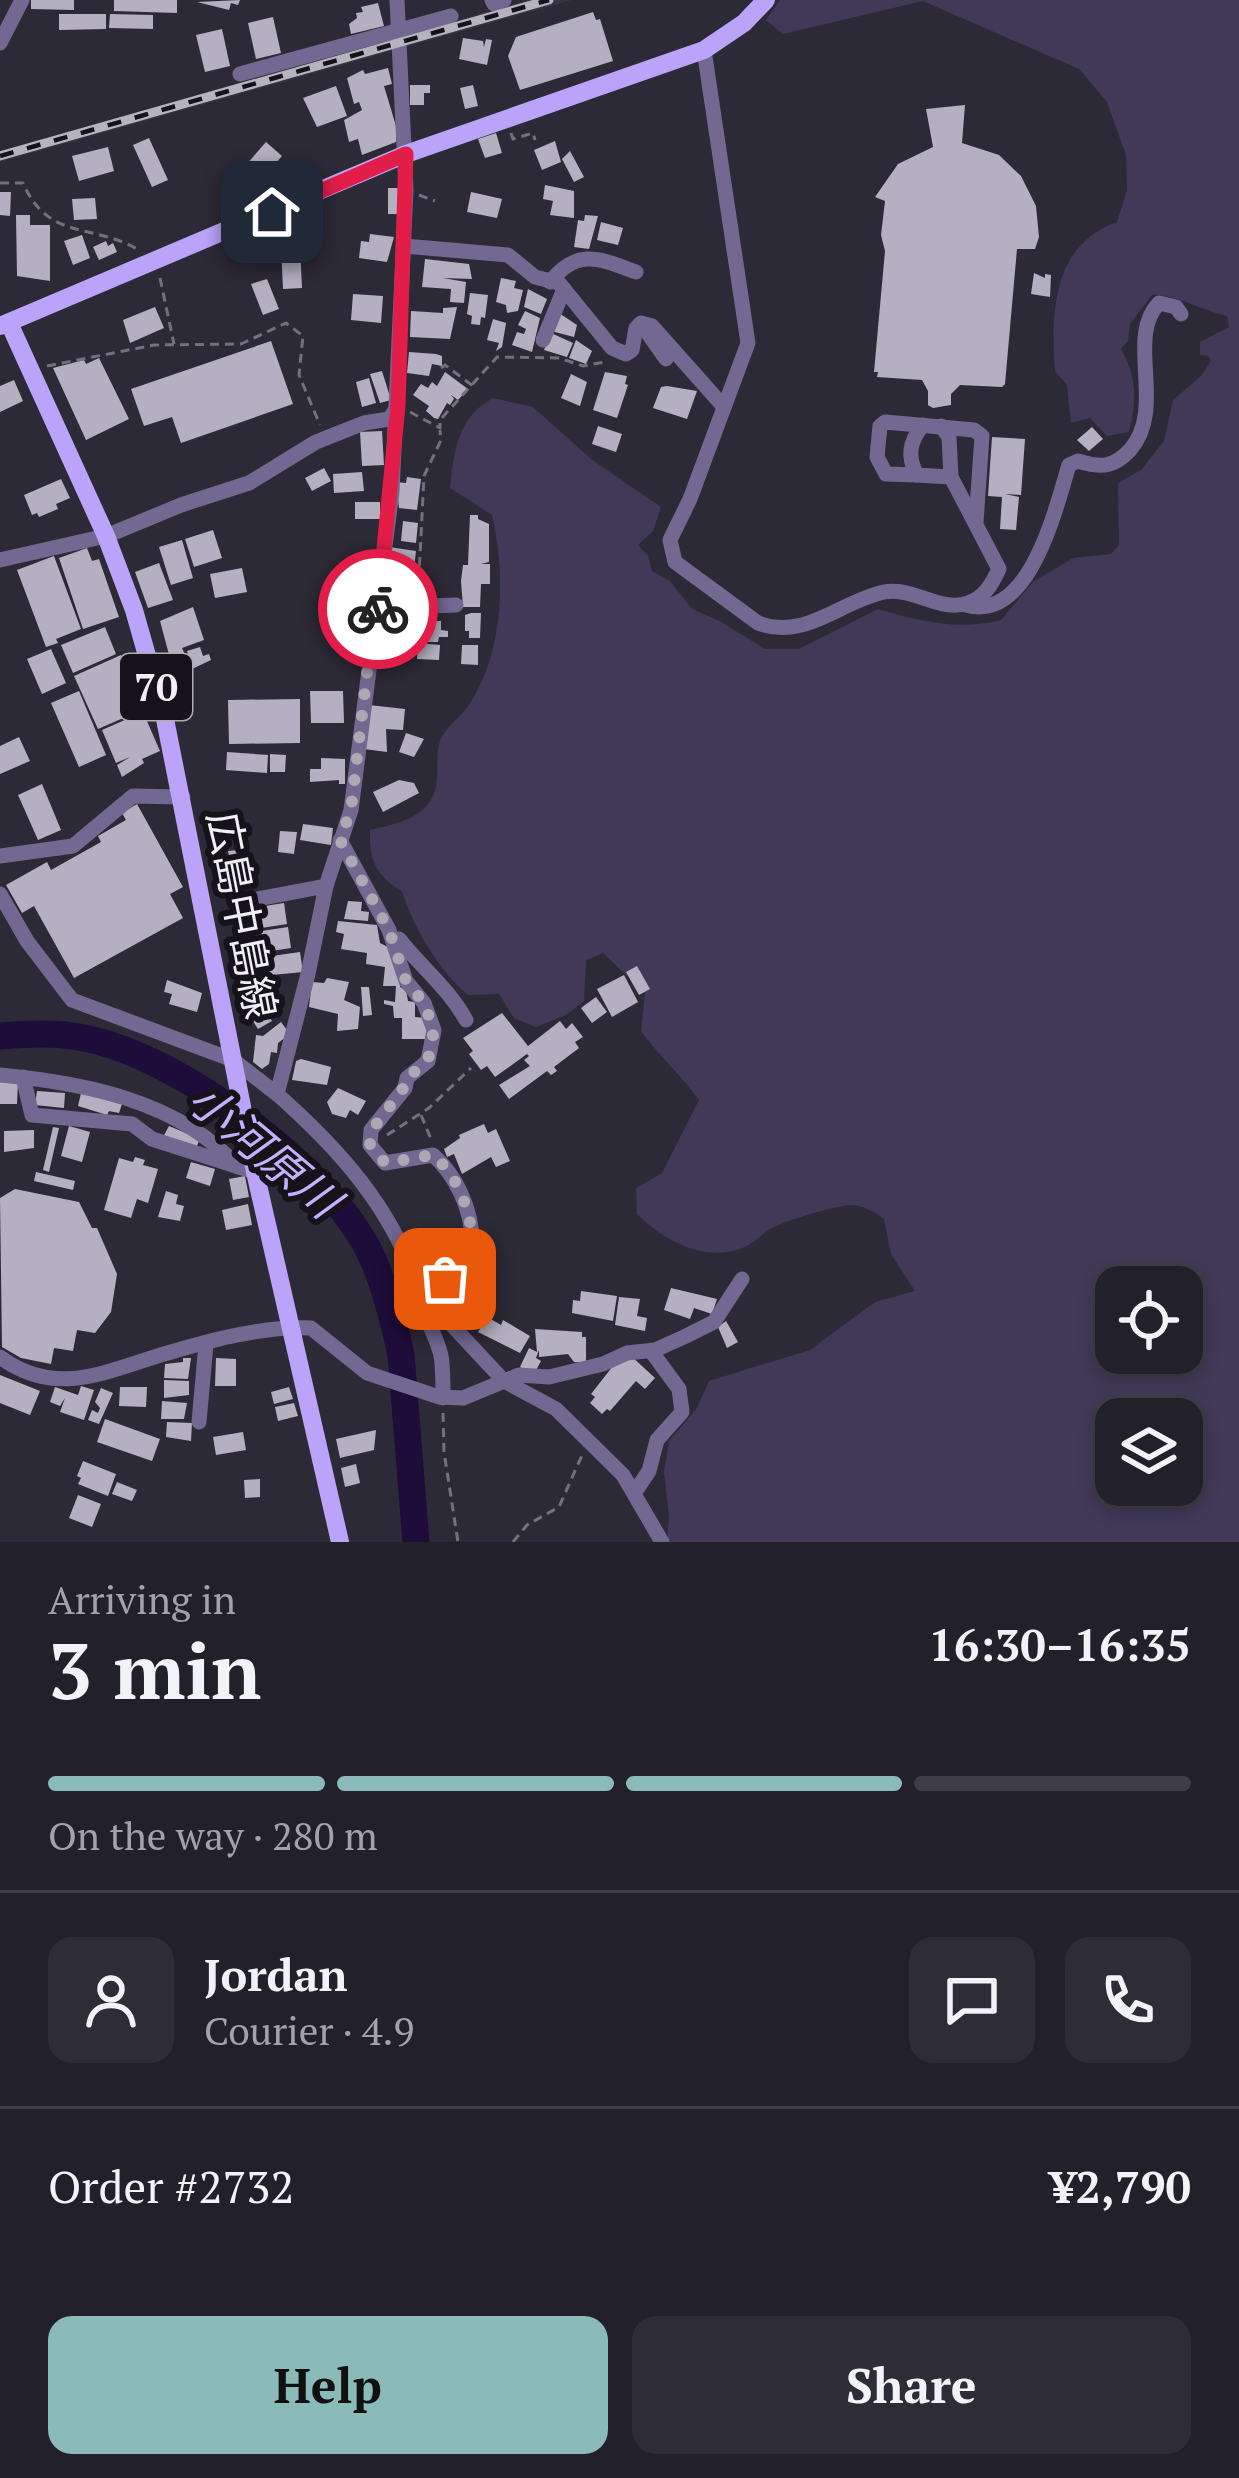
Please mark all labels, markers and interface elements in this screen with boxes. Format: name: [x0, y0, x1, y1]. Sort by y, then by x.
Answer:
pin: [221, 161, 323, 263]
icon: home: [239, 179, 305, 245]
courier: [318, 549, 438, 669]
icon: bike: [345, 576, 411, 642]
road number: 70: [120, 654, 192, 720]
street label: 広島中島線: [195, 806, 291, 1023]
water label: 小河原川: [176, 1068, 356, 1233]
pin: [394, 1228, 496, 1330]
icon: bag: [412, 1246, 478, 1312]
map controls: [1095, 1266, 1203, 1506]
button: locate: [1095, 1266, 1203, 1374]
button: layers: [1095, 1398, 1203, 1506]
text: Arriving in: [48, 1573, 236, 1625]
text: 16:30–16:35: [929, 1614, 1191, 1674]
text: 3 min: [48, 1618, 261, 1721]
text: On the way · 280 m: [48, 1809, 378, 1861]
button: person: [48, 1937, 174, 2063]
button: chat: [909, 1937, 1035, 2063]
button: phone: [1065, 1937, 1191, 2063]
text: Jordan: [204, 1944, 348, 2004]
text: Courier · 4.9: [204, 2004, 414, 2056]
text: Order #2732: [48, 2156, 294, 2216]
text: ¥2,790: [1050, 2156, 1191, 2216]
button: Help: [48, 2316, 608, 2454]
button: Share: [632, 2316, 1191, 2454]

